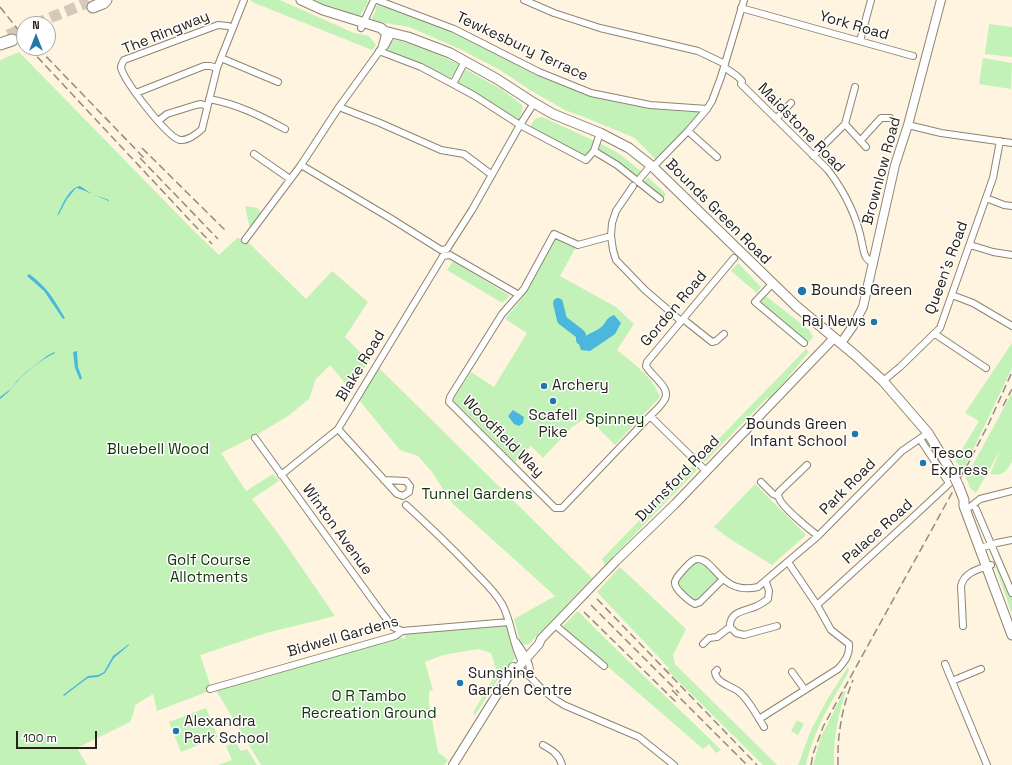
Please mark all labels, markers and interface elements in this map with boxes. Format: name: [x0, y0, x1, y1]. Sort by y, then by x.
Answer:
street label: The Ringway: [120, 7, 212, 59]
street label: York Road: [817, 7, 891, 45]
street label: Tewkesbury Terrace: [453, 9, 591, 85]
north arrow: [16, 16, 56, 56]
text: N: [32, 18, 40, 32]
street label: Maidstone Road: [754, 80, 848, 176]
street label: Brownlow Road: [859, 115, 905, 227]
street label: Bounds Green Road: [661, 155, 775, 269]
street label: Queen's Road: [922, 219, 972, 317]
street label: Gordon Road: [637, 267, 711, 351]
place label: Bounds Green: [811, 282, 912, 300]
marker: Bounds Green: [796, 285, 808, 297]
place label: Raj News: [802, 313, 866, 331]
marker: Raj News: [869, 317, 879, 327]
street label: Blake Road: [333, 327, 389, 405]
place label: Archery: [552, 377, 609, 395]
marker: Archery: [539, 381, 549, 391]
street label: Woodfield Way: [459, 393, 547, 481]
marker: Scafell Pike: [548, 396, 558, 406]
place label: Scafell Pike: [529, 407, 577, 442]
park label: Spinney: [586, 411, 644, 429]
place label: Bounds Green Infant School: [746, 416, 847, 451]
marker: Bounds Green Infant School: [850, 429, 860, 439]
street label: Durnsford Road: [632, 432, 724, 526]
park label: Bluebell Wood: [107, 441, 209, 459]
place label: Tesco Express: [931, 445, 988, 480]
street label: Park Road: [816, 455, 880, 519]
marker: Tesco Express: [918, 458, 928, 468]
street label: Winton Avenue: [298, 481, 376, 579]
park label: Tunnel Gardens: [421, 486, 533, 504]
street label: Palace Road: [839, 496, 917, 568]
park label: Golf Course Allotments: [167, 552, 251, 587]
street label: Bidwell Gardens: [285, 613, 401, 661]
place label: Sunshine Garden Centre: [468, 665, 572, 700]
marker: Sunshine Garden Centre: [455, 678, 465, 688]
park label: O R Tambo Recreation Ground: [301, 688, 437, 723]
place label: Alexandra Park School: [184, 713, 269, 748]
scale bar: [18, 723, 99, 749]
marker: Alexandra Park School: [171, 726, 181, 736]
text: 100 m: [23, 730, 57, 746]

